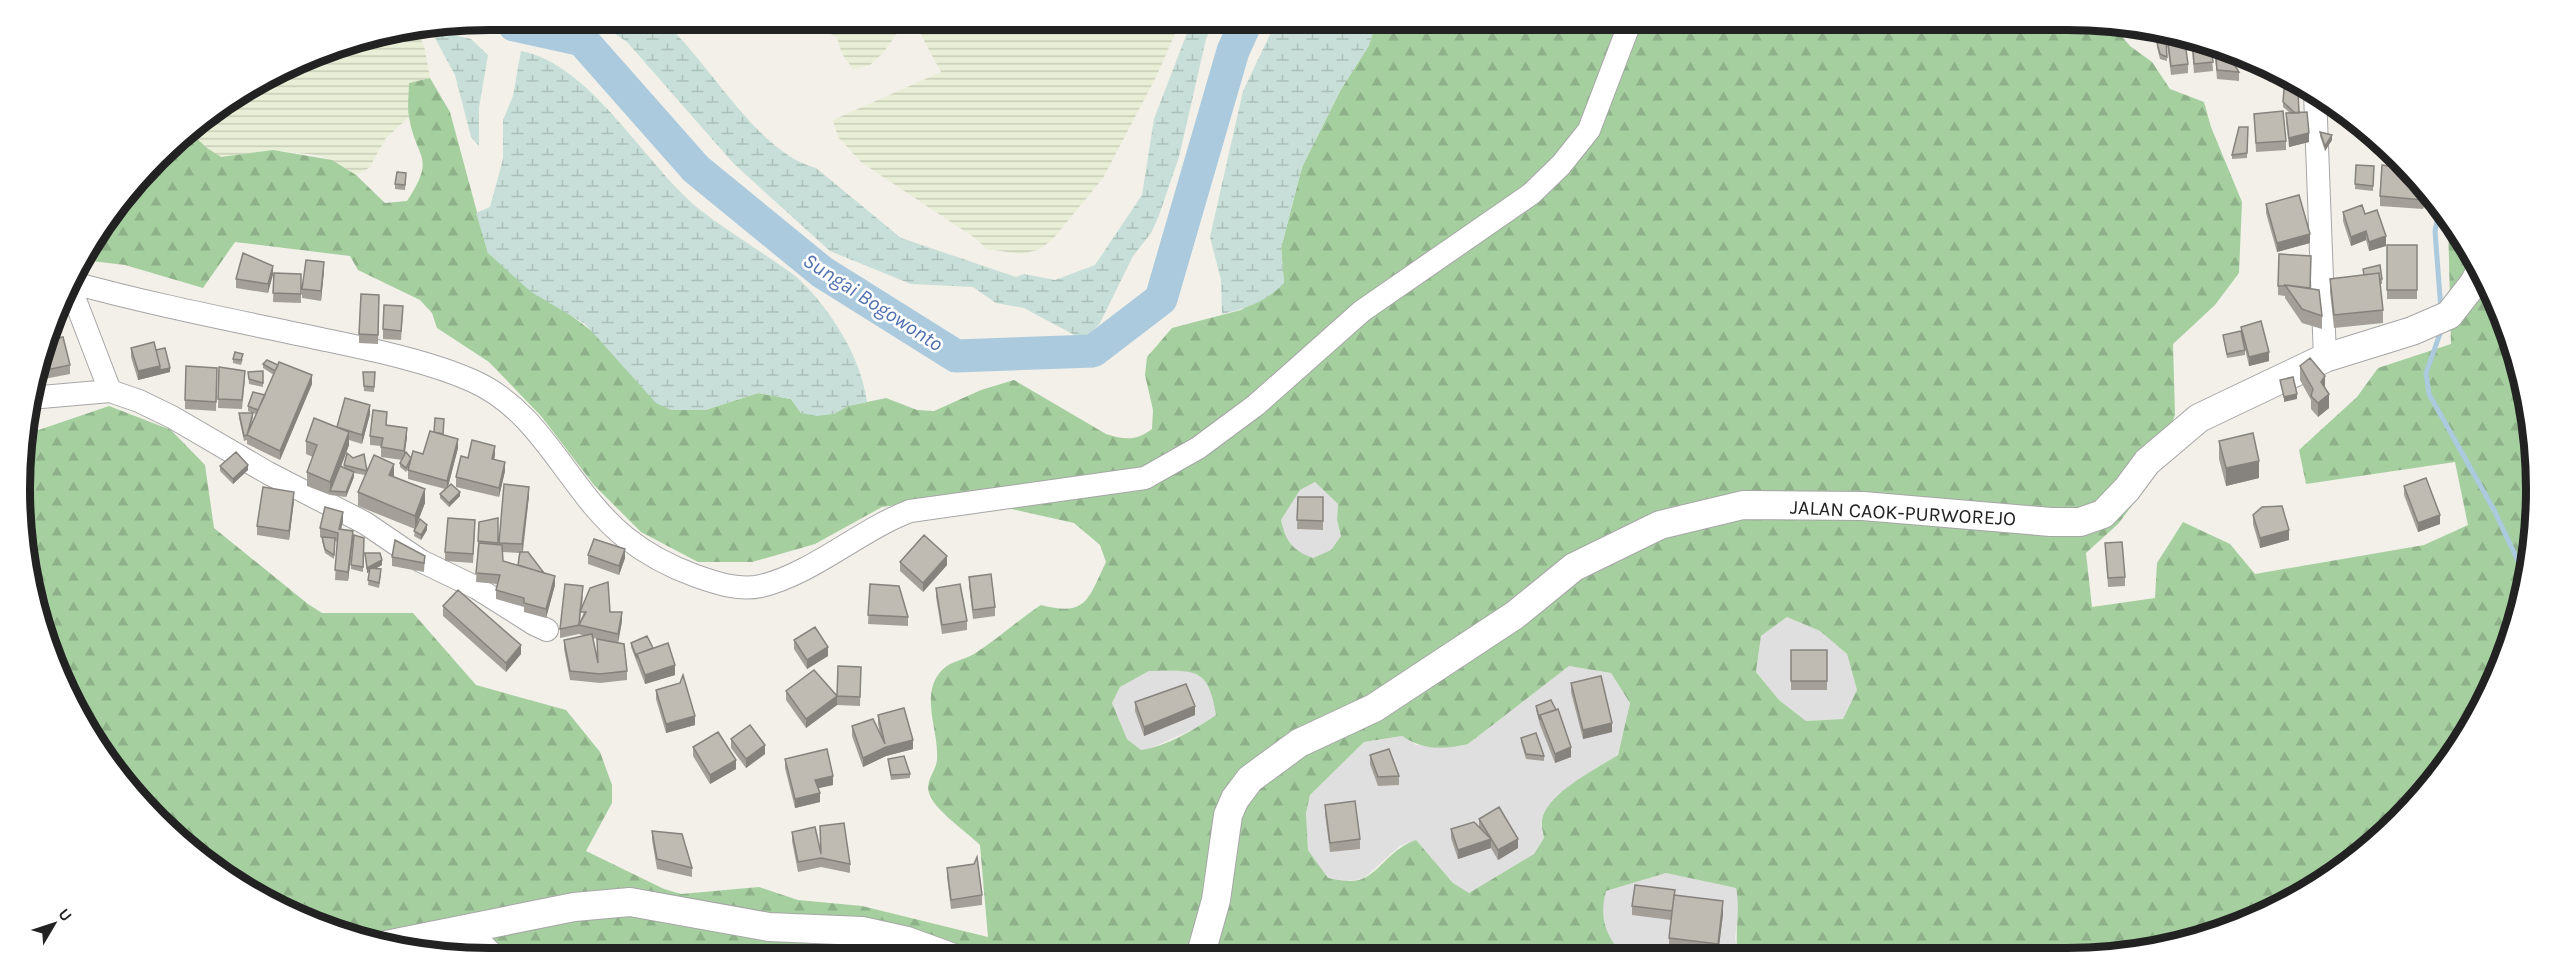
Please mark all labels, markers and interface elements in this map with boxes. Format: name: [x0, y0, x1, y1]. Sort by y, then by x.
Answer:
water label: Sungai Bogowonto: [799, 248, 948, 356]
street label: JALAN CAOK-PURWOREJO: [1789, 496, 2017, 530]
north arrow: [24, 894, 84, 954]
text: U: [54, 905, 76, 925]

